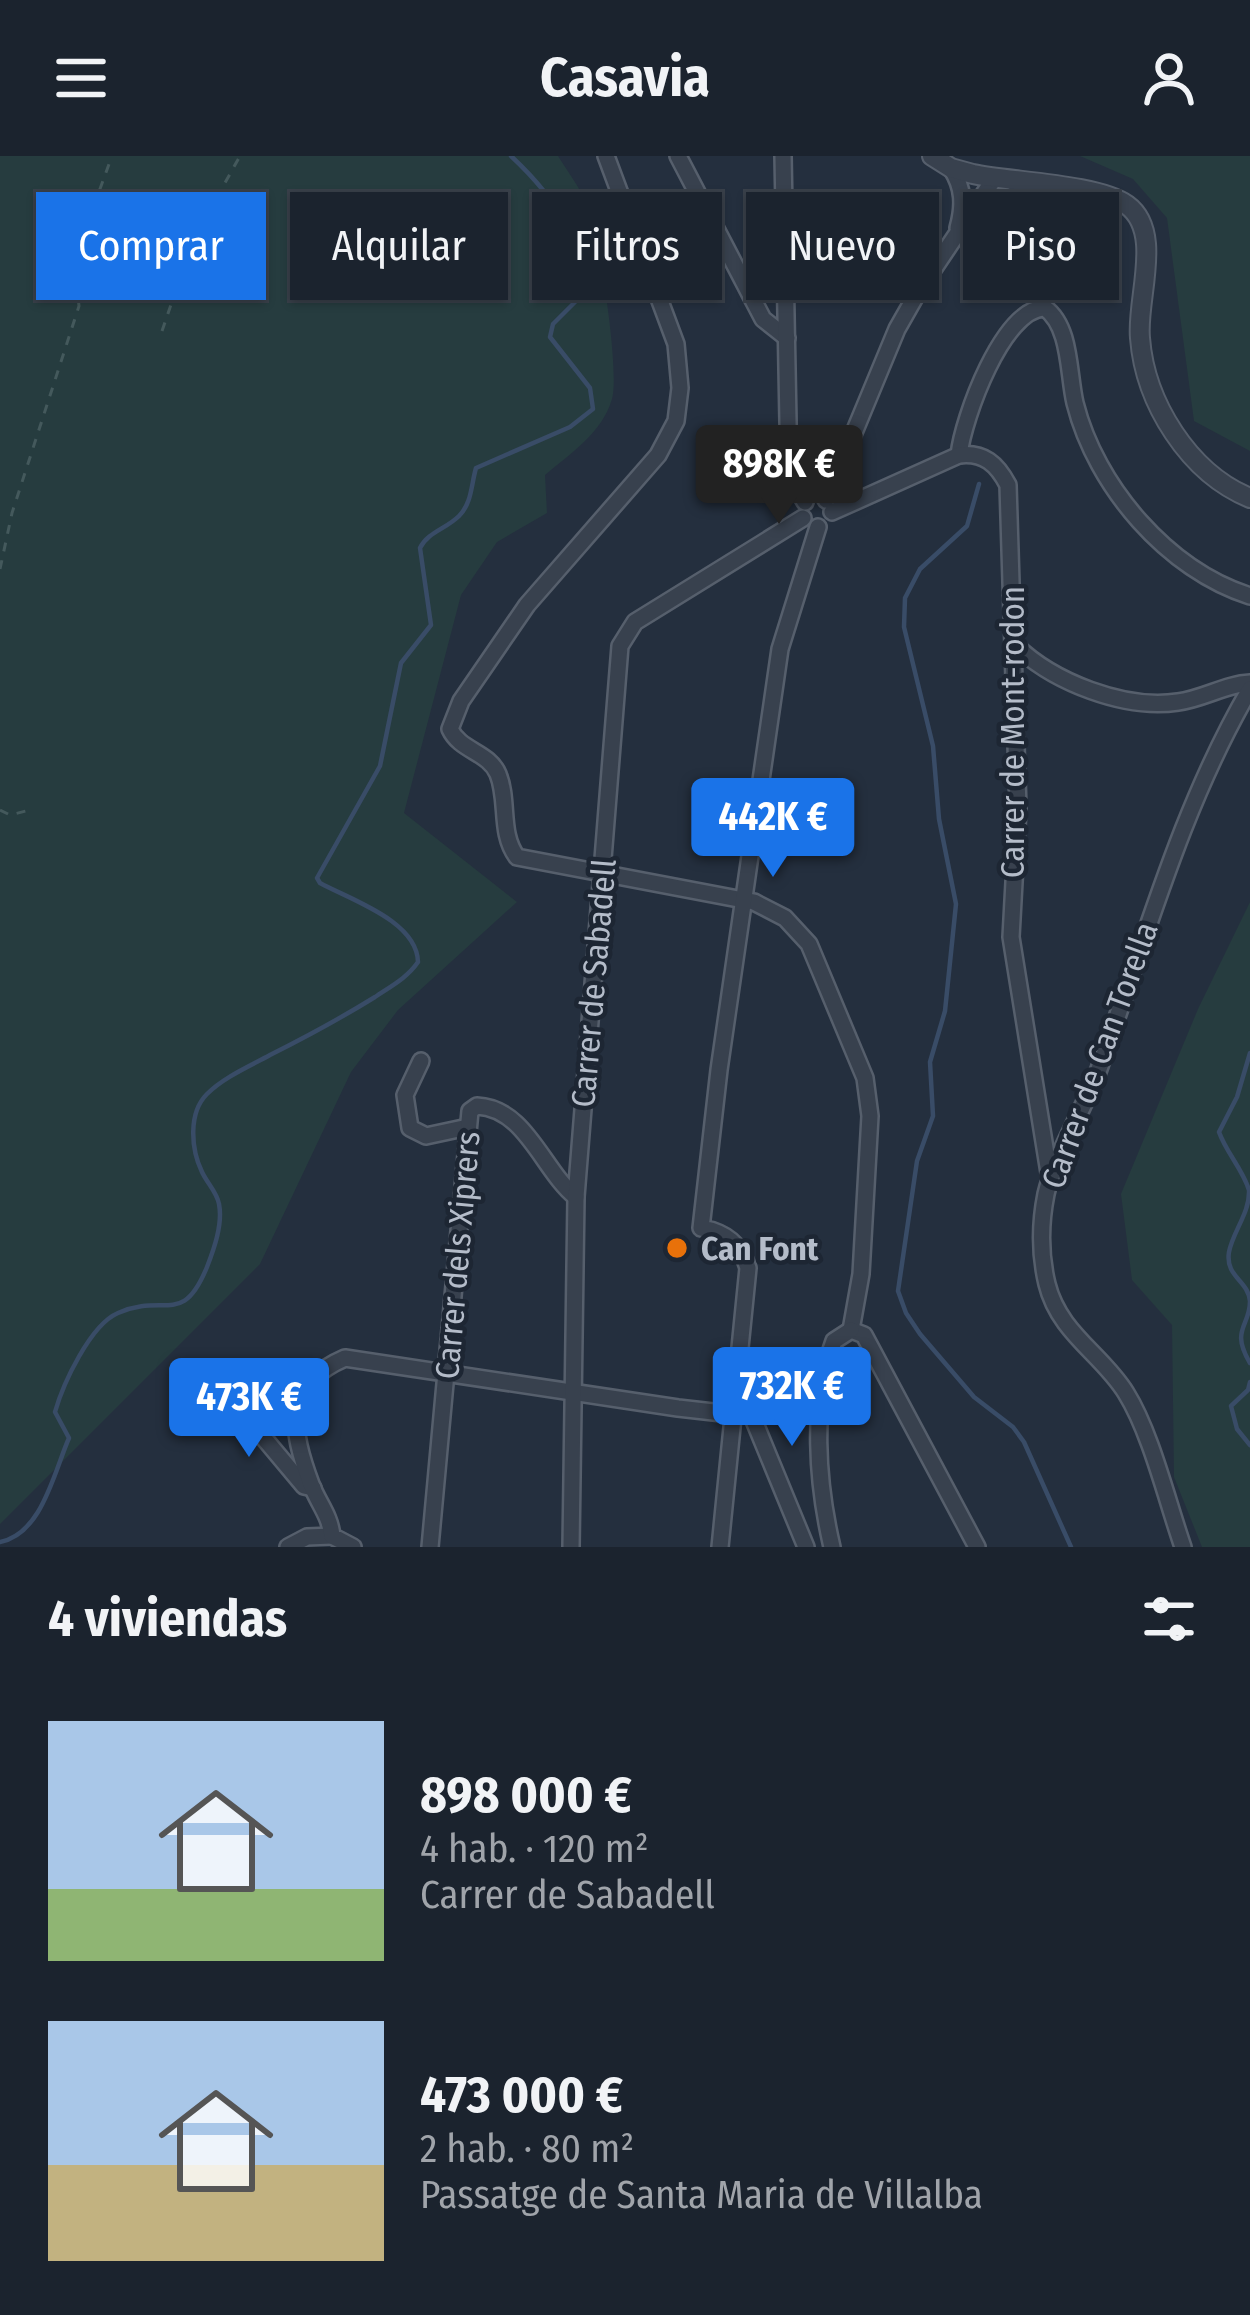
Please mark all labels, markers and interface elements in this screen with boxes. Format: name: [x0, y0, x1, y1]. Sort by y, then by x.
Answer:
icon: menu: [48, 45, 114, 111]
icon: person: [1136, 45, 1202, 111]
text: Casavia: [540, 46, 710, 110]
chip: Comprar: [36, 192, 266, 300]
chip: Alquilar: [290, 192, 508, 300]
chip: Filtros: [532, 192, 722, 300]
chip: Nuevo: [746, 192, 939, 300]
chip: Piso: [963, 192, 1119, 300]
pin: 898K €: [681, 425, 877, 527]
text: 898K €: [723, 441, 835, 487]
street label: Carrer de Mont-rodon: [993, 586, 1033, 878]
pin: 442K €: [675, 778, 871, 880]
text: 442K €: [718, 794, 828, 840]
street label: Carrer de Sabadell: [563, 857, 625, 1109]
street label: Carrer de Can Torella: [1033, 917, 1167, 1194]
street label: Carrer dels Xiprers: [427, 1129, 489, 1381]
place label: Can Font: [701, 1229, 819, 1269]
marker: Can Font: [664, 1235, 690, 1261]
pin: 732K €: [694, 1347, 890, 1449]
pin: 473K €: [151, 1358, 347, 1460]
text: 732K €: [740, 1363, 844, 1409]
text: 473K €: [196, 1374, 302, 1420]
icon: filters: [1136, 1586, 1202, 1652]
text: 4 viviendas: [48, 1588, 287, 1650]
text: 898 000 €: [420, 1764, 632, 1826]
icon: home: [144, 1769, 288, 1913]
text: 4 hab. · 120 m²: [420, 1826, 649, 1872]
text: Carrer de Sabadell: [420, 1872, 715, 1918]
text: 473 000 €: [420, 2064, 623, 2126]
icon: home: [144, 2069, 288, 2213]
text: 2 hab. · 80 m²: [420, 2126, 634, 2172]
text: Passatge de Santa Maria de Villalba: [420, 2172, 983, 2218]

